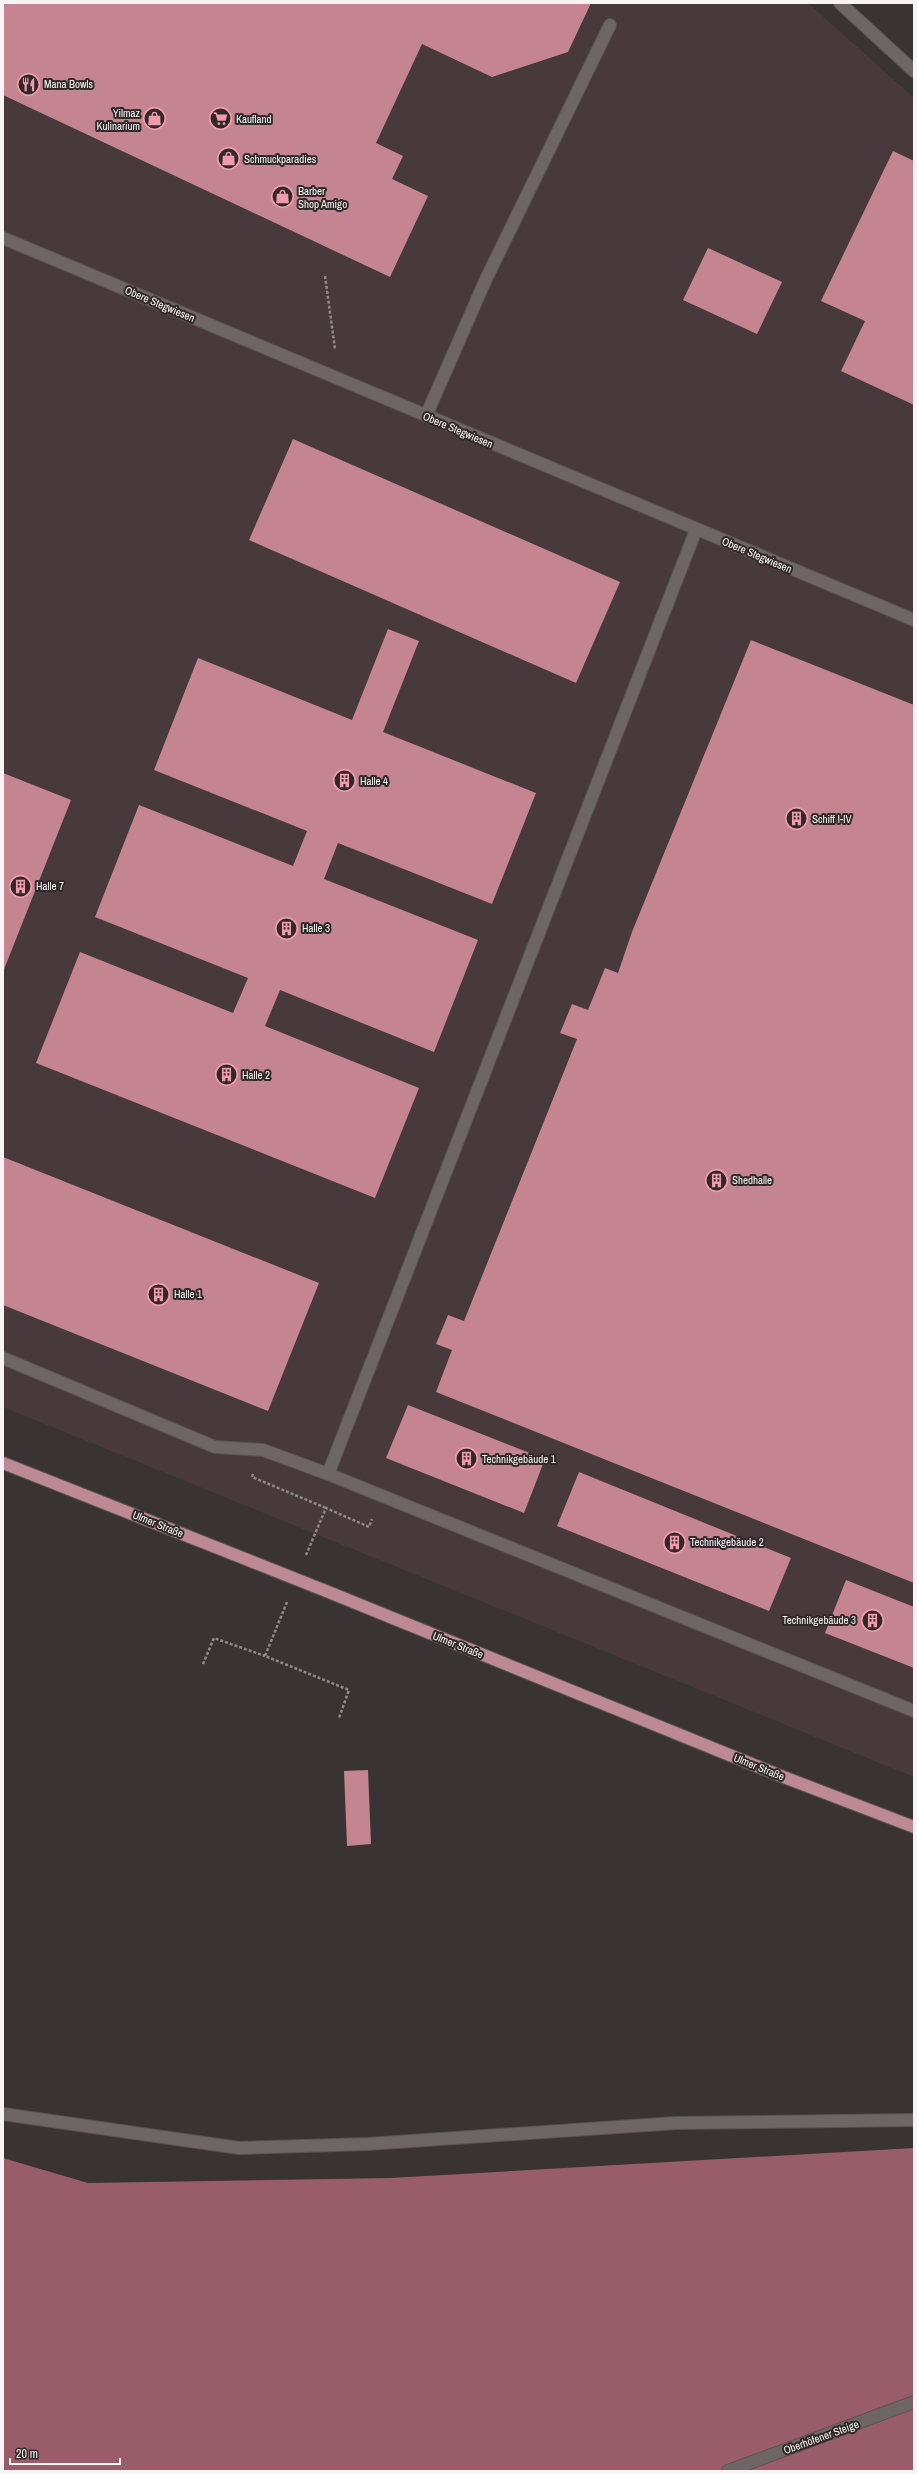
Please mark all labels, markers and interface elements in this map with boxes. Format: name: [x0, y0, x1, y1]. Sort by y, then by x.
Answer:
restaurant icon: Mana Bowls: [16, 71, 42, 97]
place label: Mana Bowls: [44, 77, 94, 91]
place label: Yilmaz Kulinarium: [96, 106, 140, 133]
shop icon: Yilmaz Kulinarium: [142, 106, 168, 132]
supermarket icon: Kaufland: [208, 106, 234, 132]
place label: Kaufland: [236, 112, 272, 126]
shop icon: Schmuckparadies: [216, 146, 242, 172]
place label: Schmuckparadies: [244, 152, 317, 166]
shop icon: Barber Shop Amigo: [270, 184, 296, 210]
place label: Barber Shop Amigo: [298, 184, 347, 211]
street label: Obere Stegwiesen: [123, 283, 197, 325]
street label: Obere Stegwiesen: [421, 409, 495, 451]
street label: Obere Stegwiesen: [720, 534, 794, 576]
building icon: Halle 4: [332, 768, 358, 794]
place label: Halle 4: [360, 774, 388, 788]
building icon: Schiff I-IV: [783, 806, 809, 832]
place label: Schiff I-IV: [812, 812, 851, 826]
building icon: Halle 7: [7, 873, 33, 899]
place label: Halle 7: [36, 879, 64, 893]
building icon: Halle 3: [274, 915, 300, 941]
place label: Halle 3: [302, 921, 330, 935]
building icon: Halle 2: [214, 1062, 240, 1088]
place label: Halle 2: [242, 1068, 270, 1082]
building icon: Shedhalle: [704, 1167, 730, 1193]
place label: Shedhalle: [732, 1173, 772, 1187]
building icon: Halle 1: [146, 1281, 172, 1307]
place label: Halle 1: [174, 1287, 202, 1301]
building icon: Technikgebäude 1: [453, 1446, 479, 1472]
place label: Technikgebäude 1: [482, 1452, 556, 1466]
street label: Ulmer Straße: [131, 1507, 185, 1541]
building icon: Technikgebäude 2: [661, 1529, 687, 1555]
place label: Technikgebäude 2: [690, 1535, 764, 1549]
building icon: Technikgebäude 3: [859, 1607, 885, 1633]
place label: Technikgebäude 3: [782, 1613, 856, 1627]
street label: Ulmer Straße: [431, 1628, 485, 1662]
street label: Ulmer Straße: [732, 1750, 786, 1784]
street label: Oberhöfener Steige: [781, 2417, 861, 2457]
scale bar: [10, 2440, 120, 2466]
text: 20 m: [16, 2446, 38, 2462]

